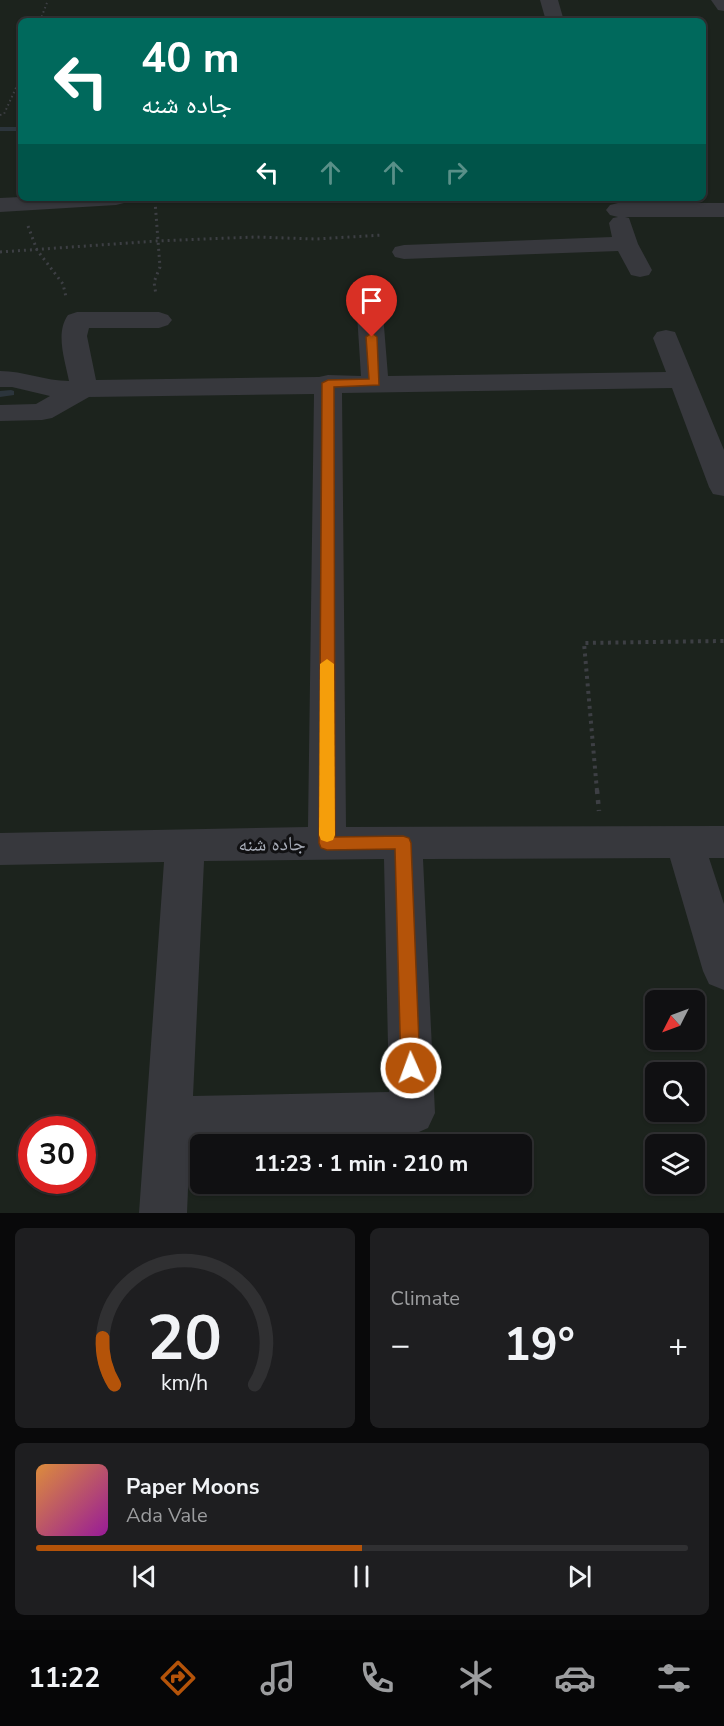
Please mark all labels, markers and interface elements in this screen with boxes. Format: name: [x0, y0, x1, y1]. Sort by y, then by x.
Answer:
text: 40 m: [141, 30, 240, 87]
icon: left: [42, 42, 120, 120]
text: جاده شنه: [141, 86, 232, 123]
icon: left: [251, 156, 284, 189]
icon: ahead: [314, 156, 347, 189]
icon: ahead: [377, 156, 410, 189]
icon: right: [440, 156, 473, 189]
pin: [346, 275, 397, 337]
icon: arrive: [355, 284, 388, 317]
street label: جاده شنه: [238, 830, 306, 858]
north arrow: [645, 990, 705, 1050]
map controls: [645, 990, 705, 1194]
position arrow: [379, 1036, 443, 1100]
button: search: [645, 1062, 705, 1122]
speed limit sign: 30: [18, 1116, 96, 1194]
button: layers: [645, 1134, 705, 1194]
text: 11:23 · 1 min · 210 m: [254, 1149, 468, 1179]
text: Climate: [391, 1285, 460, 1312]
text: 20: [147, 1296, 222, 1381]
text: 19°: [504, 1315, 575, 1376]
text: −: [391, 1323, 410, 1368]
text: +: [668, 1323, 688, 1368]
text: km/h: [161, 1368, 208, 1398]
text: Paper Moons: [126, 1472, 260, 1502]
text: Ada Vale: [126, 1502, 208, 1529]
icon: previous: [128, 1560, 161, 1593]
icon: pause: [345, 1560, 378, 1593]
icon: next: [563, 1560, 596, 1593]
icon: directions: [157, 1657, 199, 1699]
icon: music: [257, 1657, 299, 1699]
icon: phone: [356, 1657, 398, 1699]
icon: climate: [455, 1657, 497, 1699]
icon: car: [554, 1657, 596, 1699]
icon: filters: [653, 1657, 695, 1699]
text: 11:22: [29, 1660, 100, 1697]

